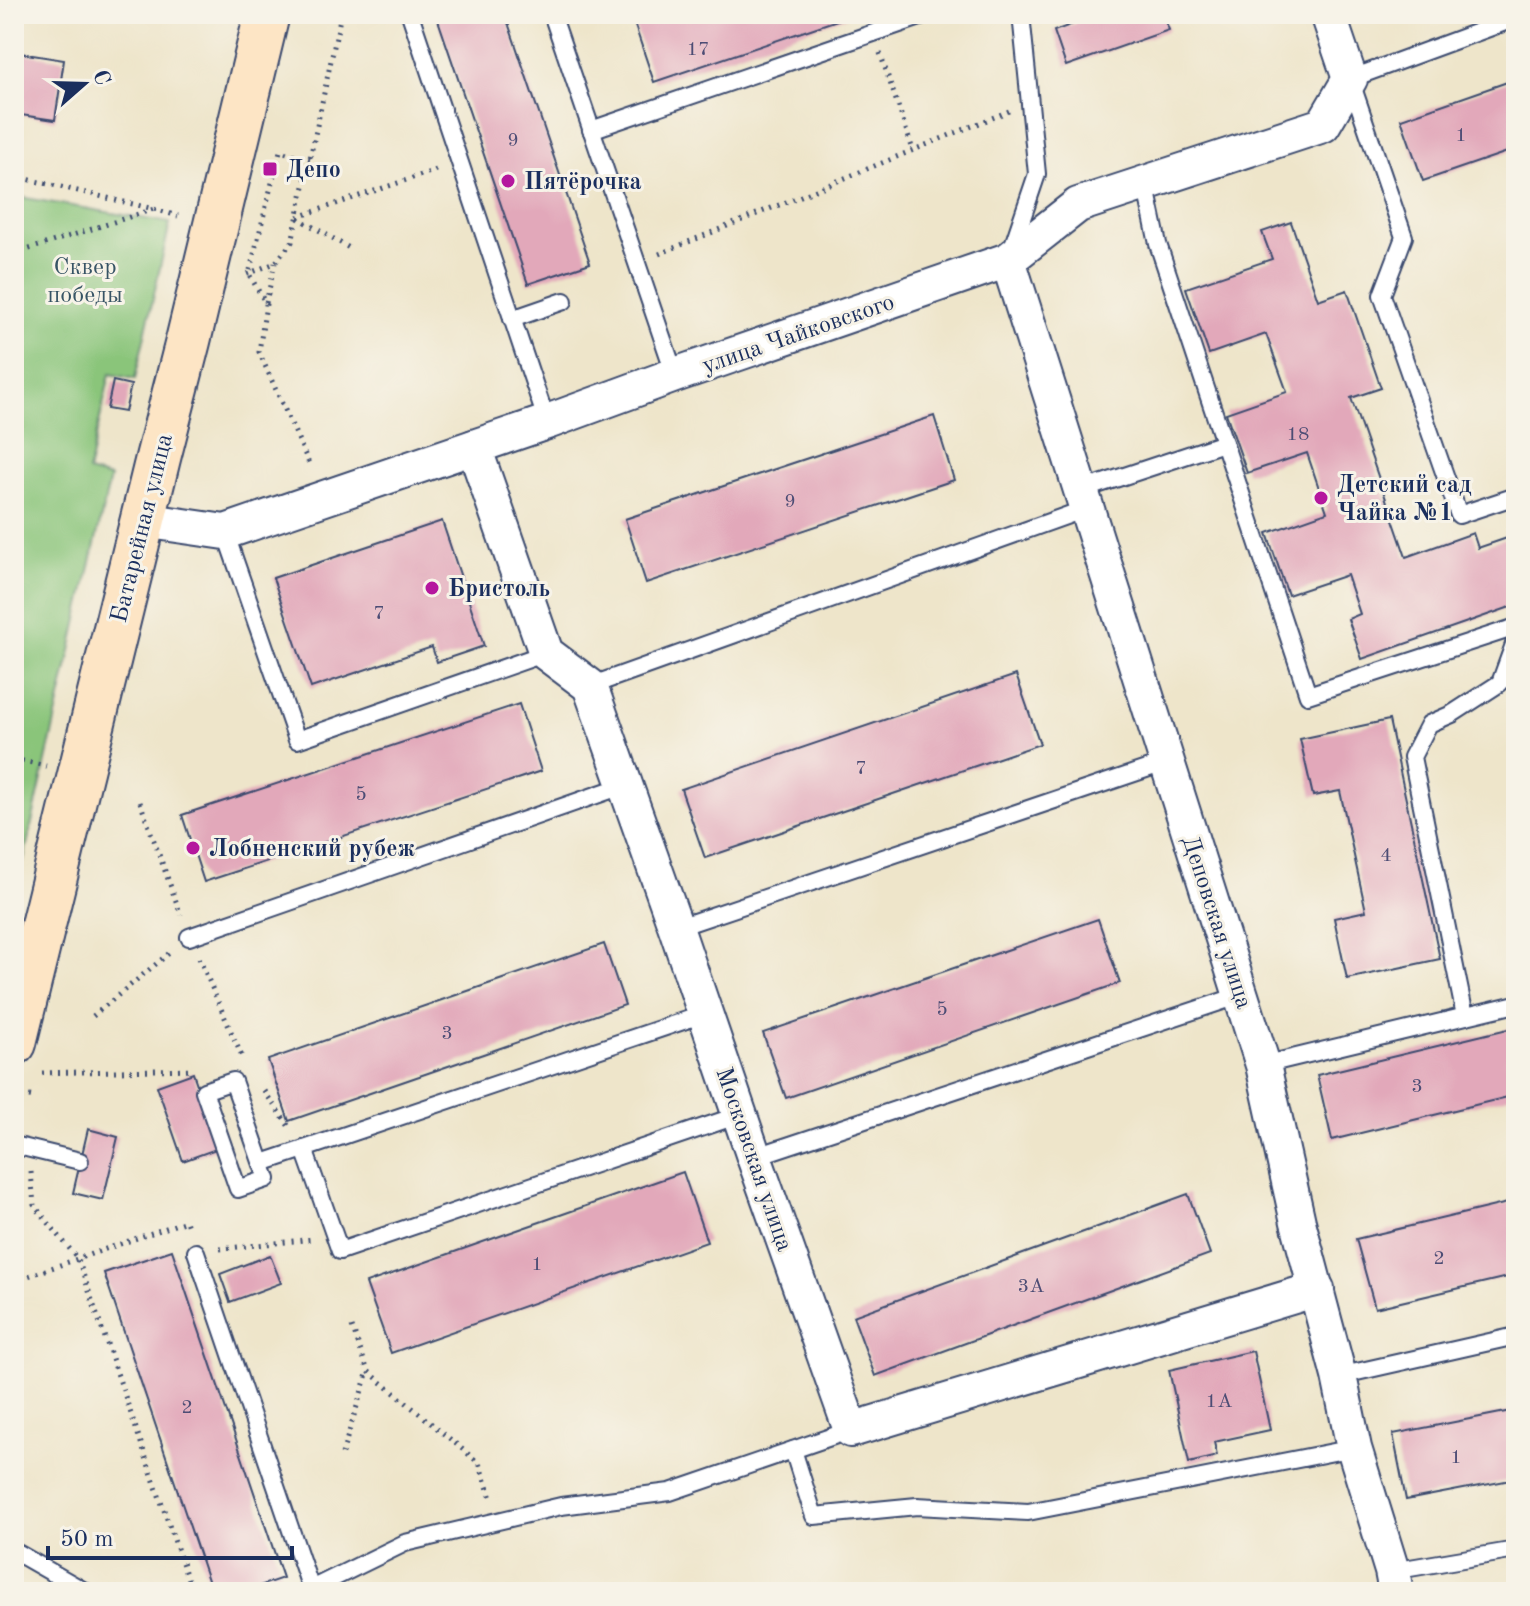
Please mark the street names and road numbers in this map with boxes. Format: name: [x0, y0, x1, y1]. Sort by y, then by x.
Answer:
street label: улица Чайковского: [699, 291, 898, 379]
street label: Батарейная улица: [108, 431, 178, 626]
street label: Деповская улица: [1177, 833, 1255, 1012]
street label: Московская улица: [710, 1065, 796, 1255]

